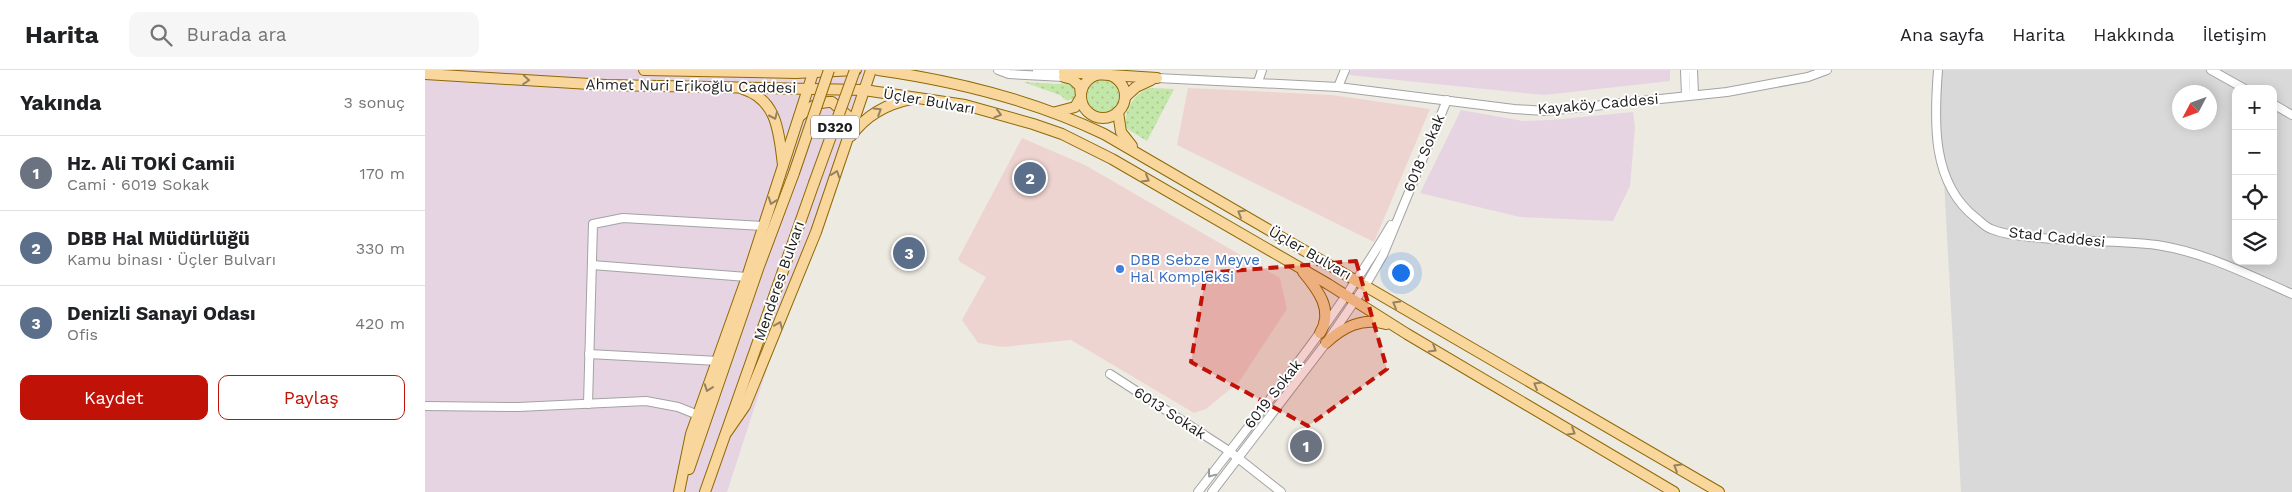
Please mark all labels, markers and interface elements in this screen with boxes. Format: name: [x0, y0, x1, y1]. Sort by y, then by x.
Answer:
search box: [129, 12, 479, 57]
text: Harita: [25, 21, 99, 49]
icon: search: [147, 21, 175, 49]
text: Burada ara: [187, 23, 287, 46]
text: Ana sayfa: [1900, 24, 1984, 45]
text: Harita: [2012, 24, 2065, 45]
text: Hakkında: [2093, 24, 2174, 45]
text: İletişim: [2202, 24, 2267, 45]
one-way arrow: [522, 74, 530, 85]
street label: Ahmet Nuri Erikoğlu Caddesi: [586, 75, 796, 97]
street label: Üçler Bulvarı: [882, 84, 976, 118]
north arrow: [2172, 85, 2217, 130]
map controls: [2232, 85, 2277, 265]
button: +: [2232, 85, 2277, 130]
text: Yakında: [20, 90, 101, 115]
street label: Kayaköy Caddesi: [1537, 90, 1659, 118]
text: 3 sonuç: [343, 93, 405, 112]
one-way arrow: [873, 108, 882, 118]
one-way arrow: [993, 109, 1001, 119]
one-way arrow: [767, 111, 778, 120]
street label: 6018 Sokak: [1400, 111, 1449, 195]
road number: D320: [811, 116, 859, 138]
button: −: [2232, 130, 2277, 175]
text: Hz. Ali TOKİ Camii: [67, 152, 235, 175]
pin: 2: [1014, 159, 1046, 197]
text: 1: [33, 164, 39, 183]
text: 170 m: [359, 164, 405, 183]
one-way arrow: [830, 170, 840, 178]
one-way arrow: [1141, 172, 1150, 182]
text: Cami · 6019 Sokak: [67, 175, 209, 194]
button: locate: [2232, 175, 2277, 220]
one-way arrow: [768, 196, 778, 205]
one-way arrow: [1237, 209, 1246, 219]
street label: Menderes Bulvarı: [750, 219, 808, 343]
button: layers: [2232, 220, 2277, 265]
street label: Üçler Bulvarı: [1265, 222, 1355, 284]
street label: Stad Caddesi: [2008, 223, 2106, 251]
text: DBB Hal Müdürlüğü: [67, 227, 250, 250]
pin: 3: [893, 234, 925, 272]
text: 2: [31, 239, 41, 258]
text: 330 m: [356, 239, 405, 258]
text: Kamu binası · Üçler Bulvarı: [67, 250, 276, 269]
place label: DBB Sebze Meyve Hal Kompleksi: [1130, 251, 1260, 286]
your location: [1388, 260, 1414, 286]
marker: DBB Sebze Meyve Hal Kompleksi: [1114, 263, 1126, 275]
one-way arrow: [1392, 301, 1401, 311]
text: Denizli Sanayi Odası: [67, 302, 256, 325]
text: 3: [31, 314, 41, 333]
text: 420 m: [355, 314, 405, 333]
one-way arrow: [773, 322, 783, 330]
text: Ofis: [67, 325, 98, 344]
one-way arrow: [1427, 343, 1436, 353]
street label: 6019 Sokak: [1240, 356, 1306, 432]
button: Kaydet: [20, 375, 208, 420]
button: Paylaş: [218, 375, 405, 420]
one-way arrow: [1533, 382, 1542, 392]
one-way arrow: [704, 383, 714, 392]
street label: 6013 Sokak: [1131, 383, 1210, 443]
one-way arrow: [1567, 426, 1576, 436]
pin: 1: [1290, 427, 1322, 465]
one-way arrow: [1674, 464, 1683, 474]
one-way arrow: [1209, 468, 1217, 477]

